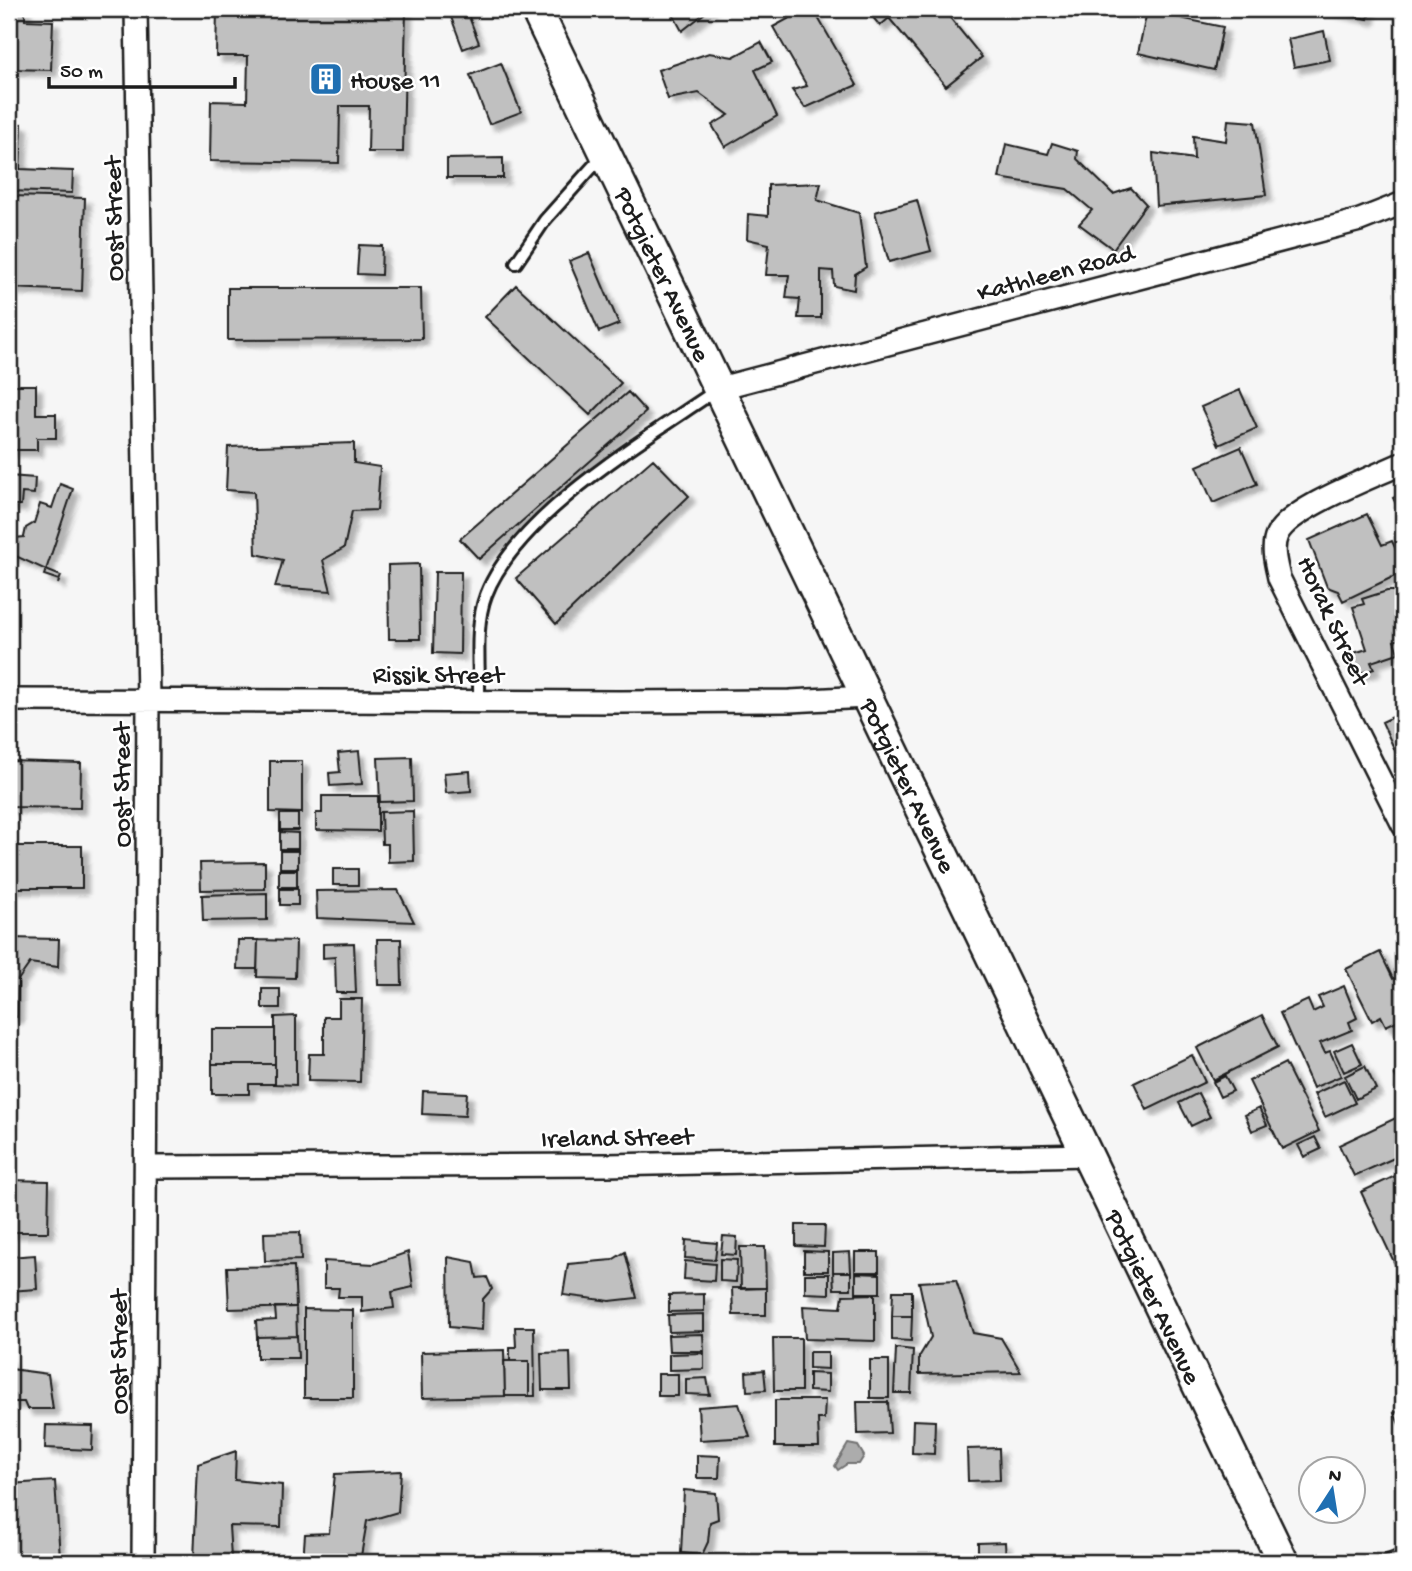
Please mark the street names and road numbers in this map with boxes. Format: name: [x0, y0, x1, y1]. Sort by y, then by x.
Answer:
street label: Oost Street: [100, 154, 133, 282]
street label: Potgieter Avenue: [604, 182, 715, 368]
street label: Kathleen Road: [974, 239, 1140, 311]
street label: Horak Street: [1287, 552, 1375, 694]
street label: Rissik Street: [372, 662, 506, 693]
street label: Potgieter Avenue: [850, 693, 961, 880]
street label: Oost Street: [109, 720, 140, 847]
street label: Ireland Street: [541, 1124, 696, 1157]
street label: Potgieter Avenue: [1095, 1205, 1206, 1391]
street label: Oost Street: [106, 1287, 137, 1414]

